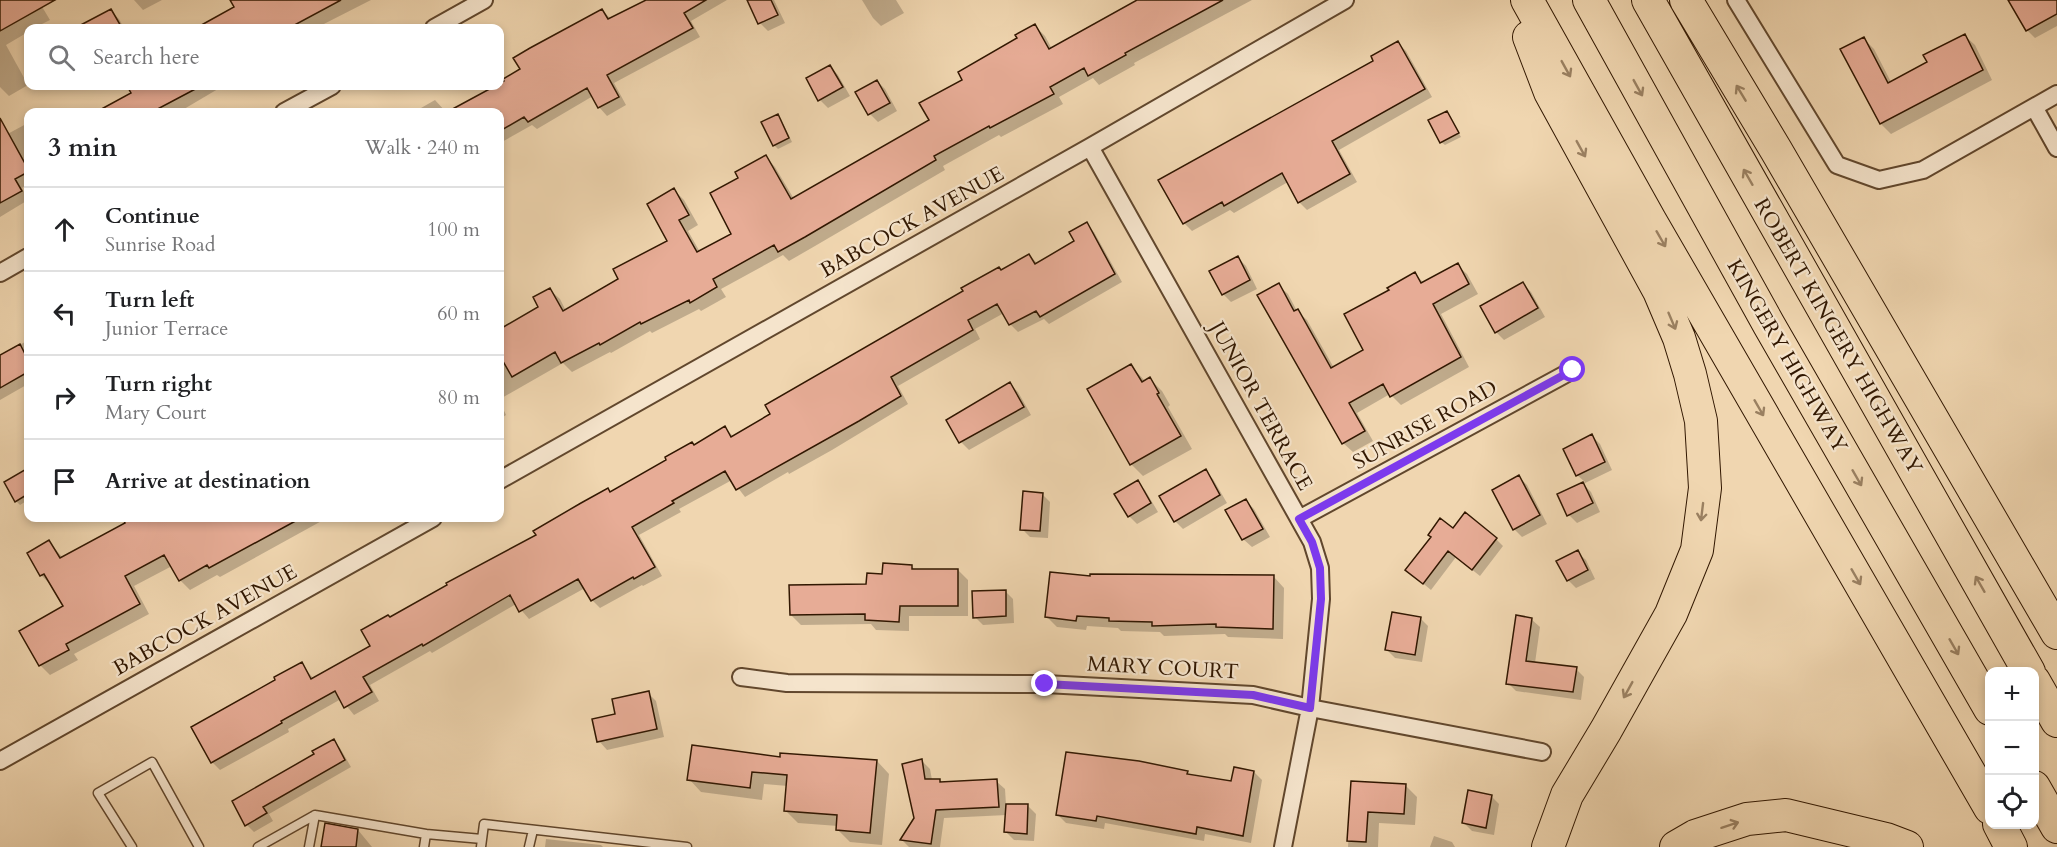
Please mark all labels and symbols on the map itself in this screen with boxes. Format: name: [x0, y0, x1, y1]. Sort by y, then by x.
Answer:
one-way arrow: [1560, 60, 1572, 77]
one-way arrow: [1632, 79, 1644, 96]
one-way arrow: [1735, 85, 1747, 102]
one-way arrow: [1575, 140, 1587, 157]
street label: BABCOCK AVENUE: [815, 159, 1009, 285]
one-way arrow: [1742, 169, 1754, 186]
street label: ROBERT KINGERY HIGHWAY: [1748, 194, 1928, 478]
one-way arrow: [1656, 230, 1668, 247]
street label: KINGERY HIGHWAY: [1721, 255, 1853, 457]
one-way arrow: [1667, 312, 1678, 330]
street label: JUNIOR TERRACE: [1201, 314, 1320, 496]
route start: [1559, 356, 1585, 382]
street label: SUNRISE ROAD: [1348, 373, 1502, 477]
one-way arrow: [1753, 399, 1765, 416]
one-way arrow: [1851, 469, 1863, 486]
one-way arrow: [1696, 501, 1707, 521]
street label: BABCOCK AVENUE: [108, 557, 302, 683]
one-way arrow: [1850, 568, 1862, 585]
one-way arrow: [1973, 576, 1985, 593]
one-way arrow: [1948, 638, 1960, 655]
street label: MARY COURT: [1086, 650, 1240, 686]
route end: [1031, 670, 1057, 696]
one-way arrow: [1622, 681, 1634, 698]
one-way arrow: [1720, 819, 1739, 830]

